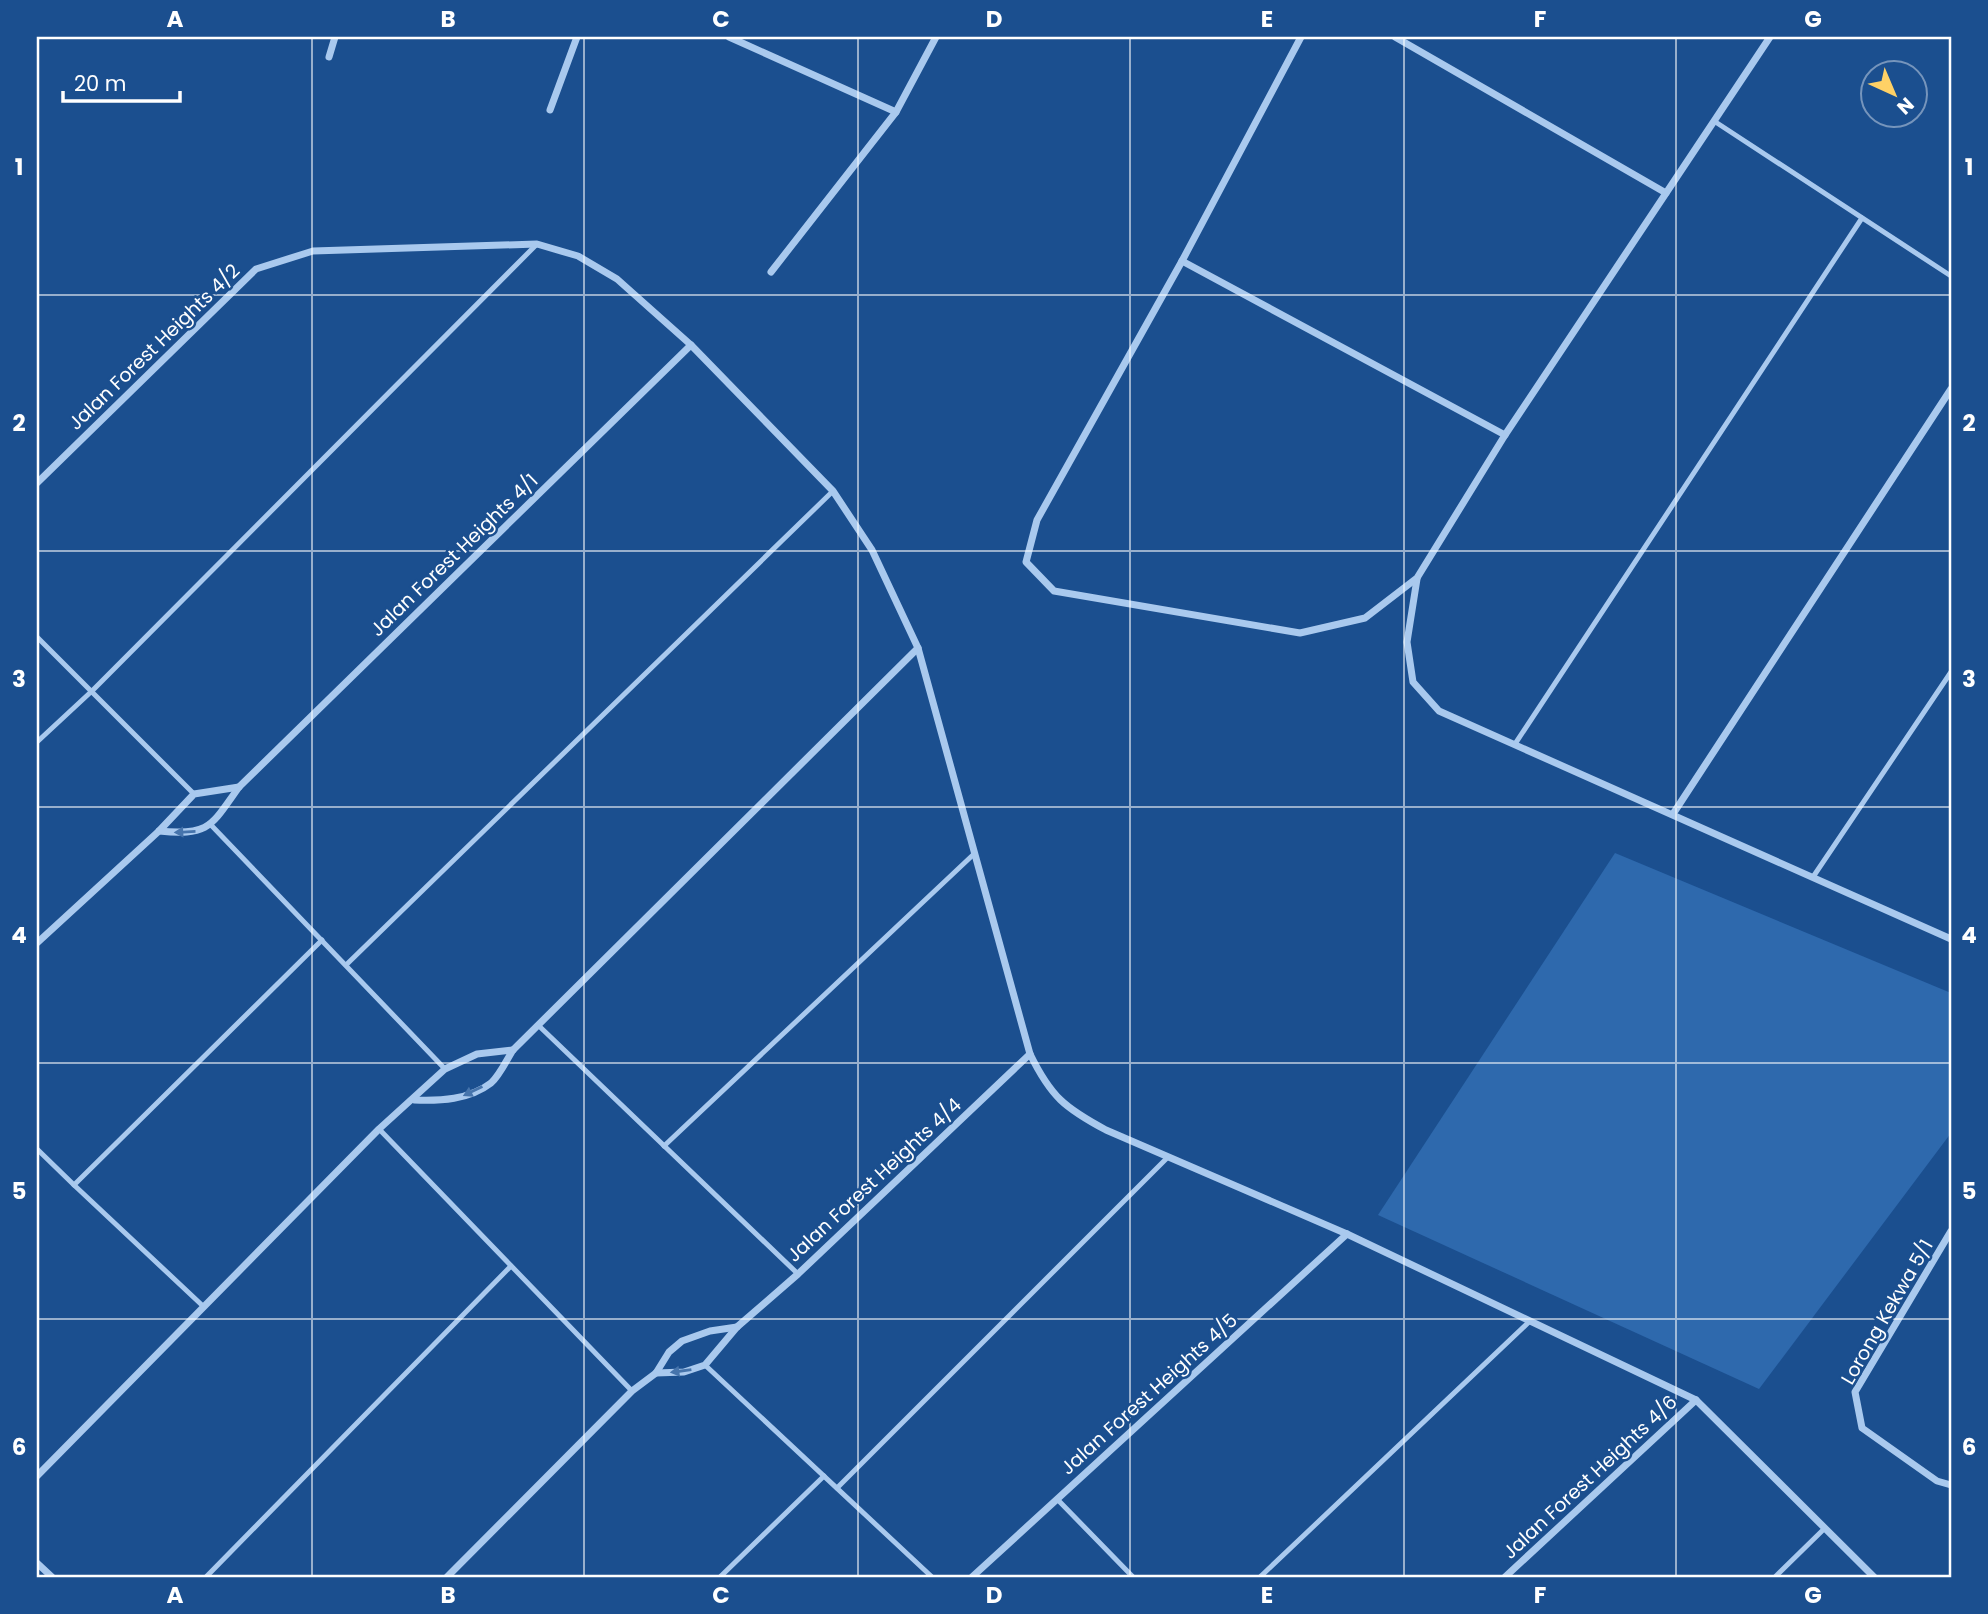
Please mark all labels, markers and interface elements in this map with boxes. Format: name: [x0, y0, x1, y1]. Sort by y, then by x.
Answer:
text: A: [167, 3, 184, 35]
text: B: [440, 3, 456, 35]
text: C: [712, 3, 730, 35]
text: D: [986, 3, 1002, 35]
text: E: [1261, 3, 1273, 35]
text: F: [1534, 3, 1546, 35]
text: G: [1804, 3, 1822, 35]
scale bar: [63, 60, 180, 104]
north arrow: [1858, 60, 1928, 130]
text: 20 m: [74, 69, 127, 98]
text: N: [1891, 91, 1920, 121]
text: 1: [15, 151, 23, 183]
text: 1: [1965, 151, 1973, 183]
street label: Jalan Forest Heights 4/2: [62, 258, 246, 436]
text: 2: [12, 407, 26, 439]
text: 2: [1962, 407, 1976, 439]
street label: Jalan Forest Heights 4/1: [364, 468, 544, 642]
text: 3: [12, 663, 26, 695]
text: 3: [1962, 663, 1976, 695]
one-way arrow: [174, 827, 196, 838]
text: 4: [11, 919, 27, 951]
text: 4: [1961, 919, 1977, 951]
one-way arrow: [463, 1086, 483, 1097]
street label: Jalan Forest Heights 4/4: [781, 1092, 967, 1268]
text: 5: [12, 1175, 26, 1207]
text: 5: [1962, 1175, 1976, 1207]
street label: Lorong Kekwa 5/1: [1835, 1235, 1939, 1389]
street label: Jalan Forest Heights 4/5: [1055, 1307, 1243, 1481]
one-way arrow: [670, 1366, 692, 1377]
street label: Jalan Forest Heights 4/6: [1497, 1389, 1683, 1565]
text: 6: [12, 1431, 26, 1463]
text: 6: [1962, 1431, 1976, 1463]
text: A: [167, 1579, 184, 1611]
text: B: [440, 1579, 456, 1611]
text: C: [712, 1579, 730, 1611]
text: D: [986, 1579, 1002, 1611]
text: E: [1261, 1579, 1273, 1611]
text: F: [1534, 1579, 1546, 1611]
text: G: [1804, 1579, 1822, 1611]

